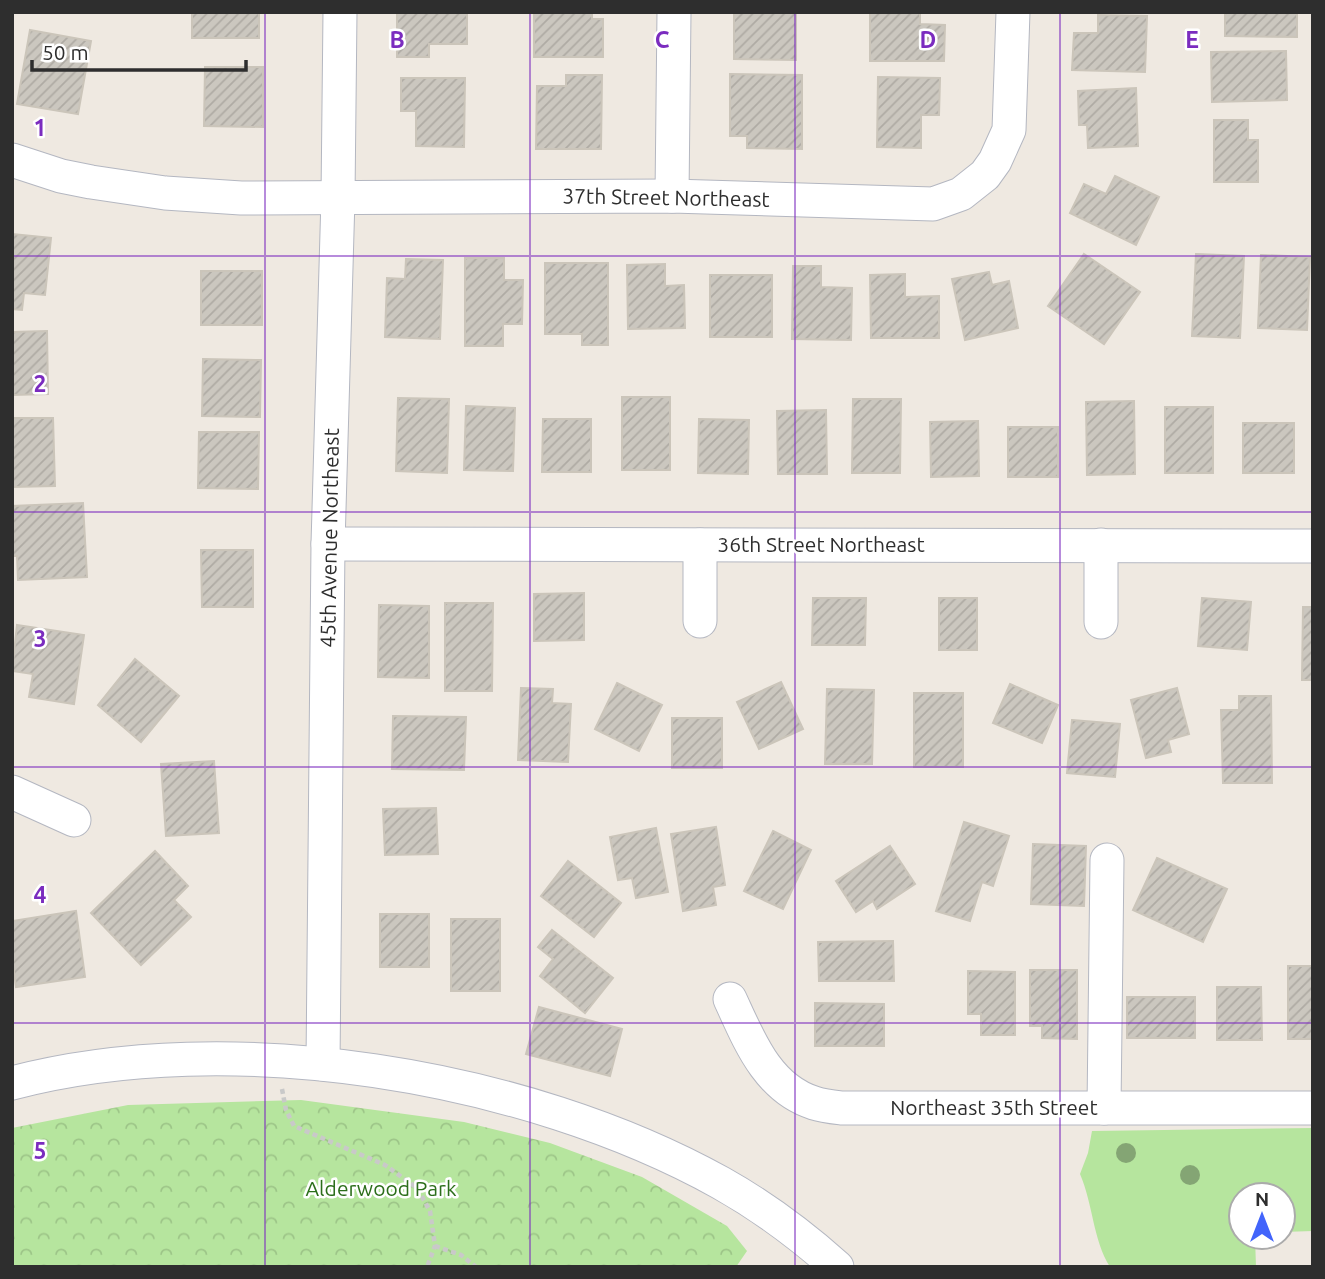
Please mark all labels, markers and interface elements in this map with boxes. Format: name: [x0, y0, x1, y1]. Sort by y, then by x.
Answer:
text: B: [389, 27, 405, 52]
text: C: [655, 27, 670, 52]
text: D: [920, 27, 936, 52]
text: E: [1185, 27, 1199, 52]
scale bar: [32, 28, 245, 72]
text: 50 m: [42, 40, 89, 64]
text: 1: [34, 115, 46, 140]
street label: 37th Street Northeast: [562, 183, 770, 211]
text: 2: [34, 371, 46, 396]
street label: 45th Avenue Northeast: [315, 428, 343, 648]
street label: 36th Street Northeast: [717, 532, 925, 556]
text: 3: [34, 626, 46, 651]
text: 4: [34, 882, 47, 907]
street label: Northeast 35th Street: [890, 1095, 1098, 1119]
text: 5: [34, 1138, 46, 1163]
park label: Alderwood Park: [305, 1176, 457, 1200]
north arrow: [1227, 1181, 1297, 1251]
text: N: [1255, 1188, 1269, 1210]

